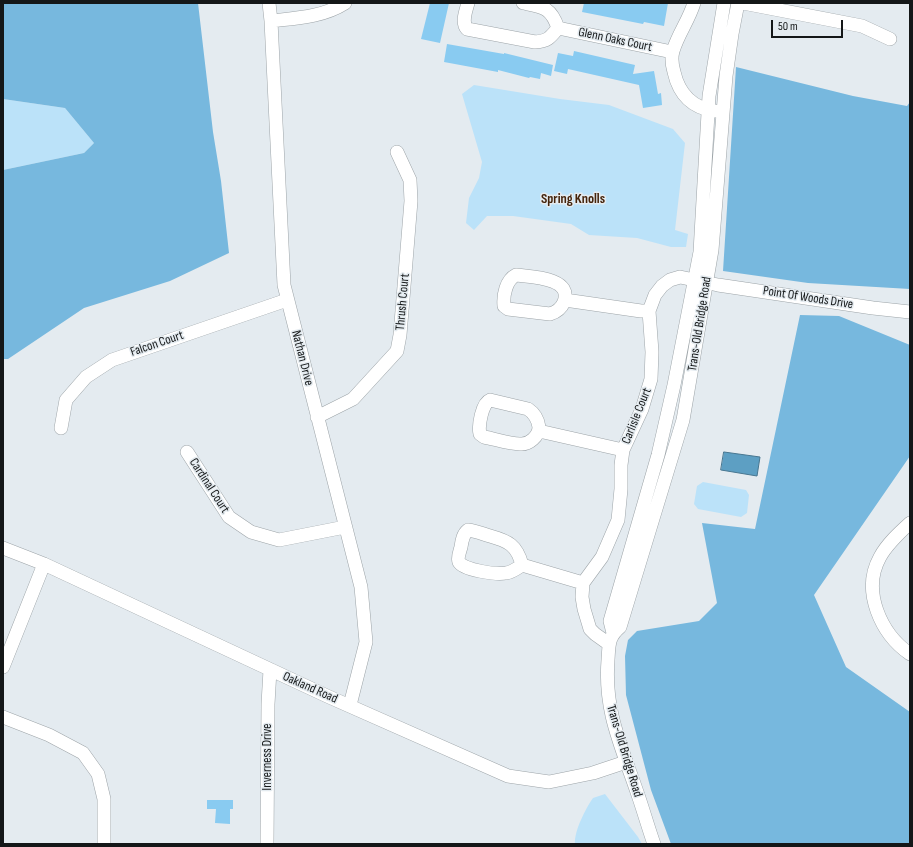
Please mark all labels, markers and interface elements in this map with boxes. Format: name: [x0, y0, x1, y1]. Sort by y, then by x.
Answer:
scale bar: [773, 12, 845, 38]
text: 50 m: [778, 19, 798, 34]
street label: Glenn Oaks Court: [577, 25, 653, 55]
district label: Spring Knolls: [541, 191, 605, 207]
street label: Thrush Court: [393, 273, 413, 331]
street label: Trans-Old Bridge Road: [685, 276, 715, 372]
street label: Point Of Woods Drive: [762, 283, 854, 313]
street label: Falcon Court: [128, 328, 186, 360]
street label: Nathan Drive: [288, 329, 316, 387]
street label: Carlisle Court: [619, 386, 655, 446]
street label: Cardinal Court: [185, 456, 233, 516]
street label: Oakland Road: [280, 669, 340, 707]
street label: Trans-Old Bridge Road: [603, 703, 645, 799]
street label: Inverness Drive: [260, 724, 276, 790]

